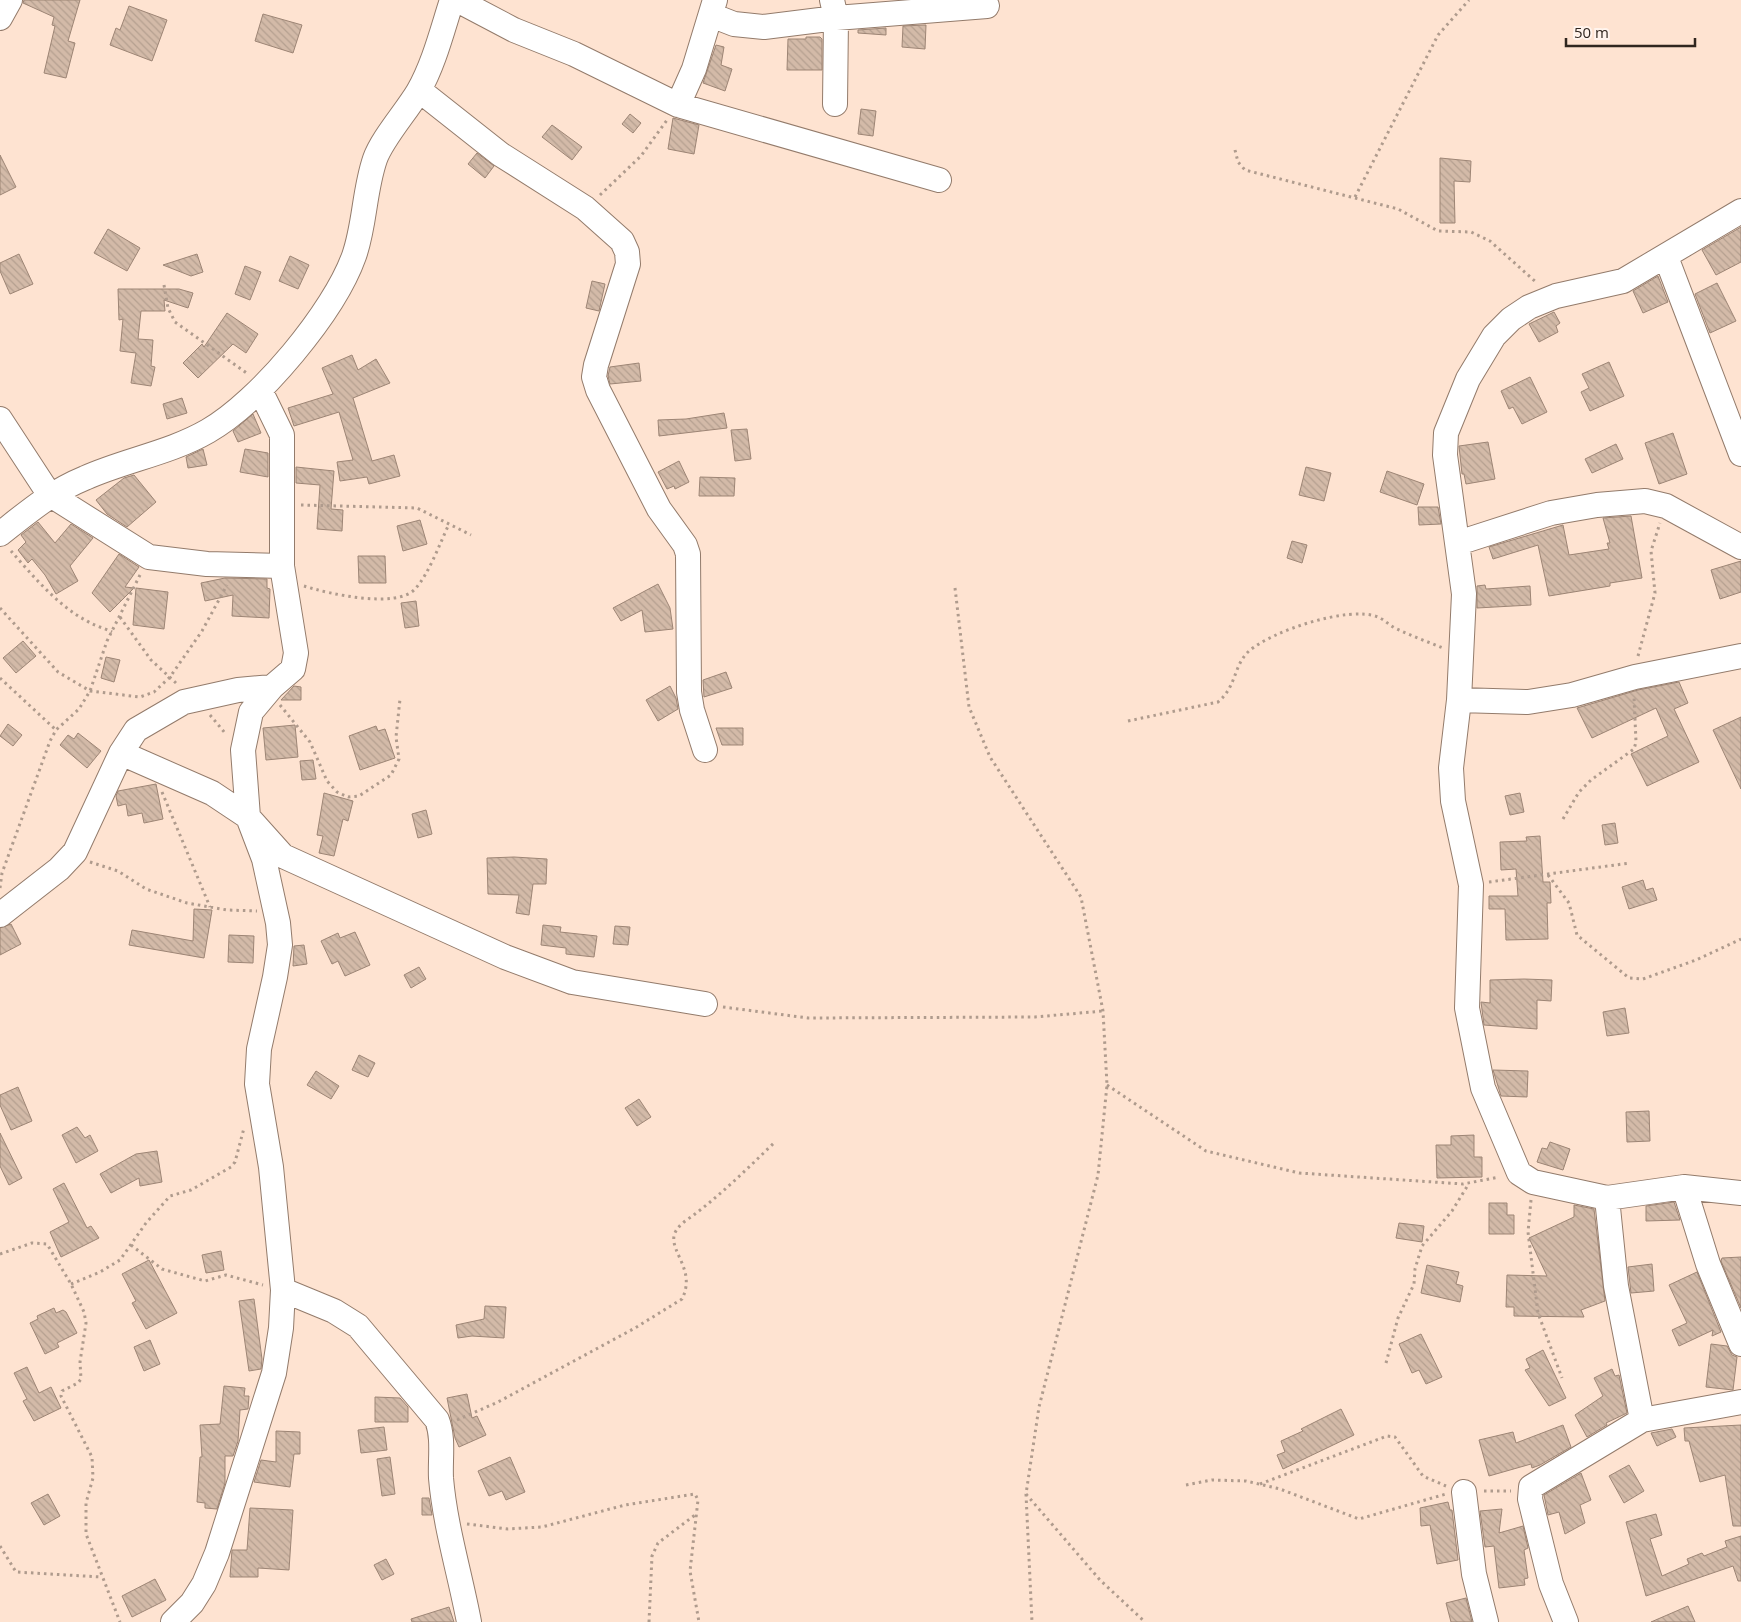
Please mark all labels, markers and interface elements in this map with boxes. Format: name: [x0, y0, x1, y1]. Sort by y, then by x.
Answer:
scale bar: [1566, 15, 1695, 47]
text: 50 m: [1574, 22, 1609, 42]

